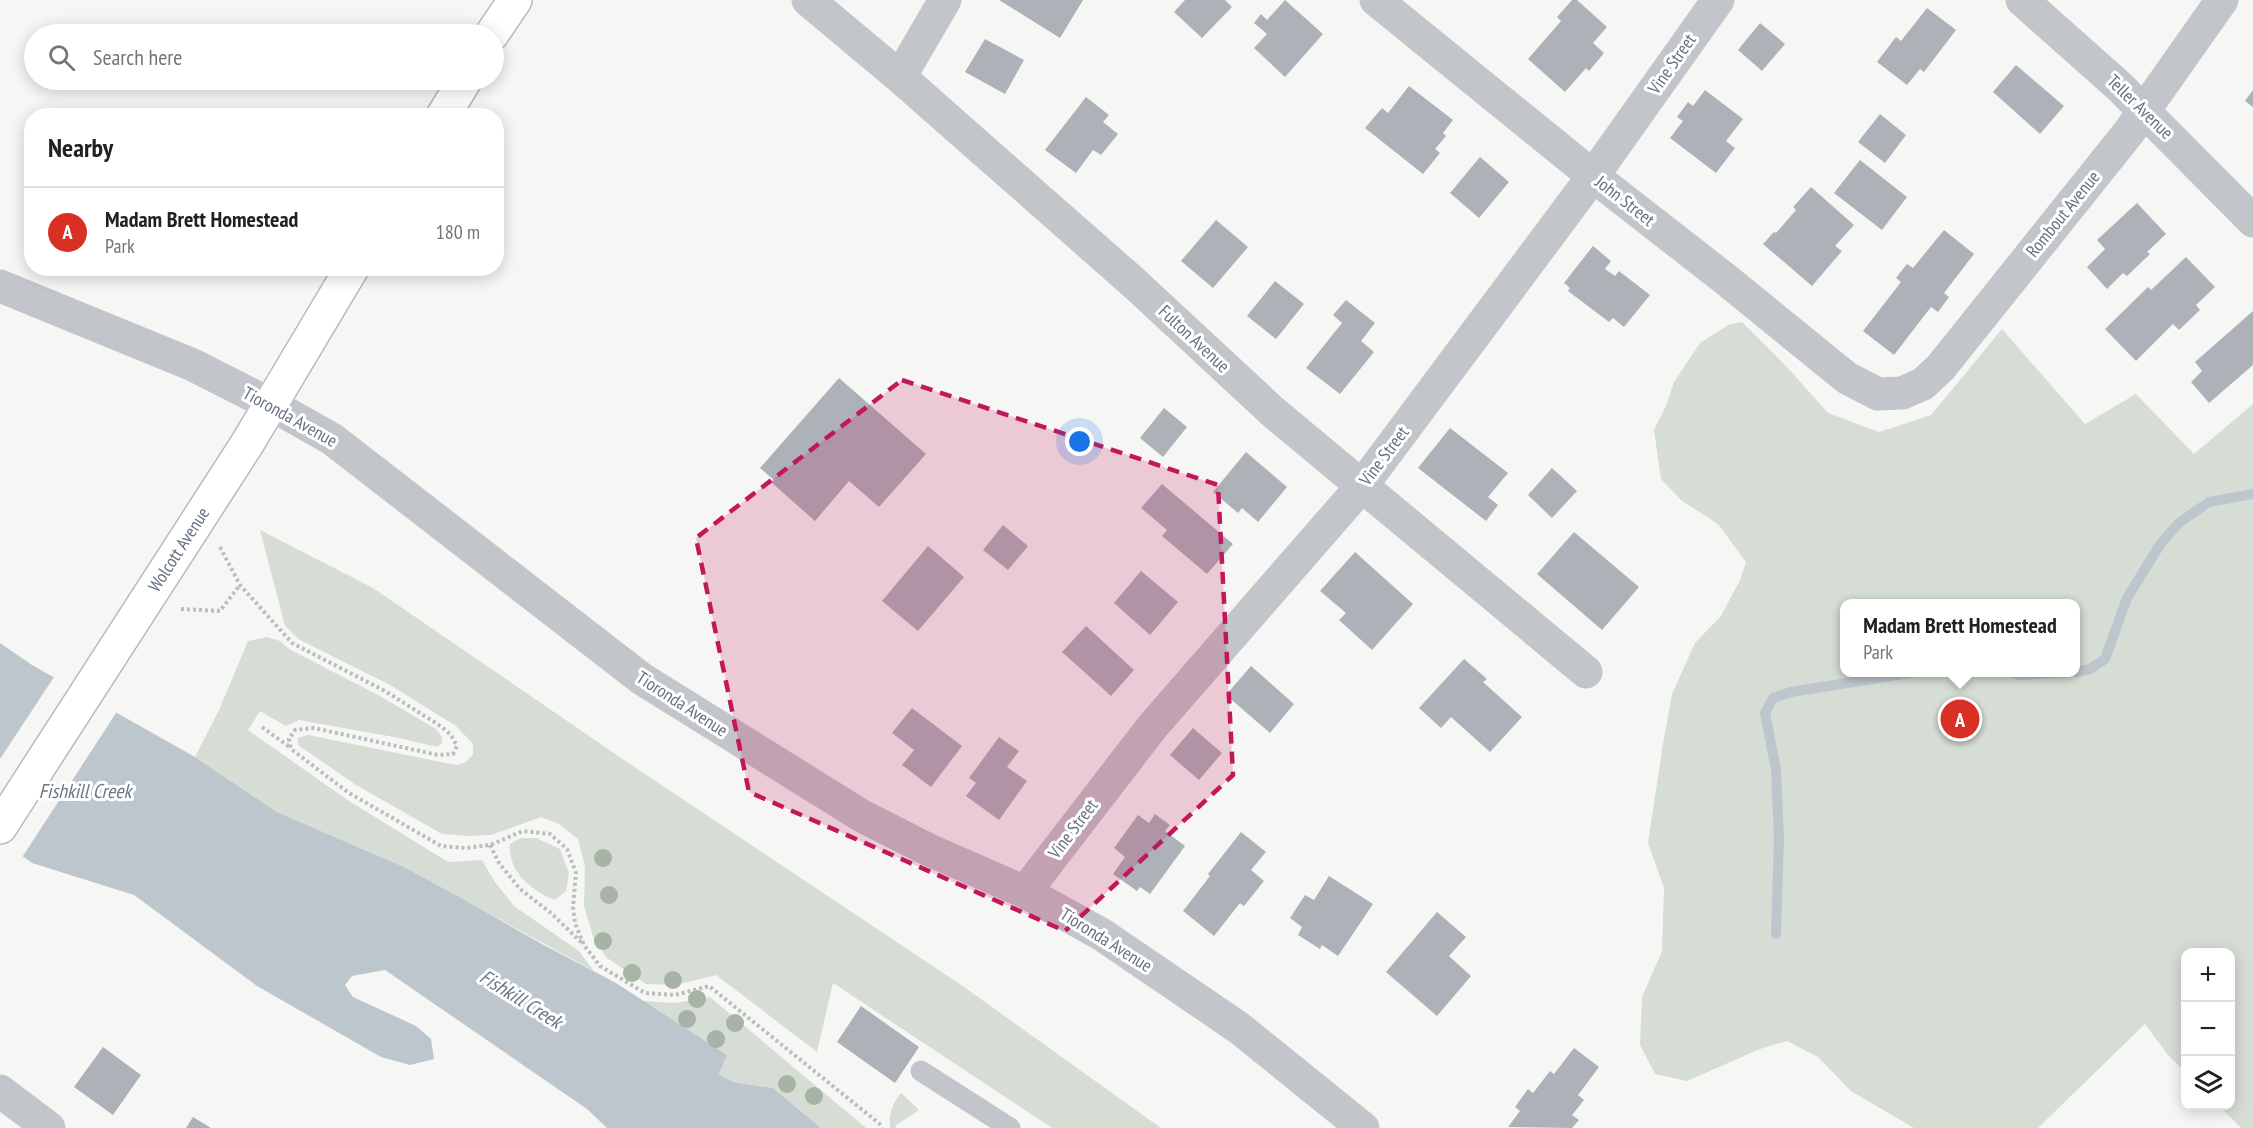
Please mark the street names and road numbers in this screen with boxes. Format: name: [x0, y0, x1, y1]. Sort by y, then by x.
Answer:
street label: Vine Street: [1642, 29, 1701, 99]
street label: Teller Avenue: [2102, 69, 2178, 144]
street label: Rombout Avenue: [2021, 166, 2104, 262]
street label: John Street: [1590, 170, 1660, 231]
street label: Fulton Avenue: [1154, 300, 1235, 377]
street label: Tioronda Avenue: [239, 381, 341, 452]
street label: Vine Street: [1353, 421, 1413, 491]
street label: Wolcott Avenue: [143, 503, 214, 596]
street label: Tioronda Avenue: [632, 666, 732, 742]
street label: Vine Street: [1042, 794, 1102, 864]
street label: Tioronda Avenue: [1056, 902, 1157, 977]

